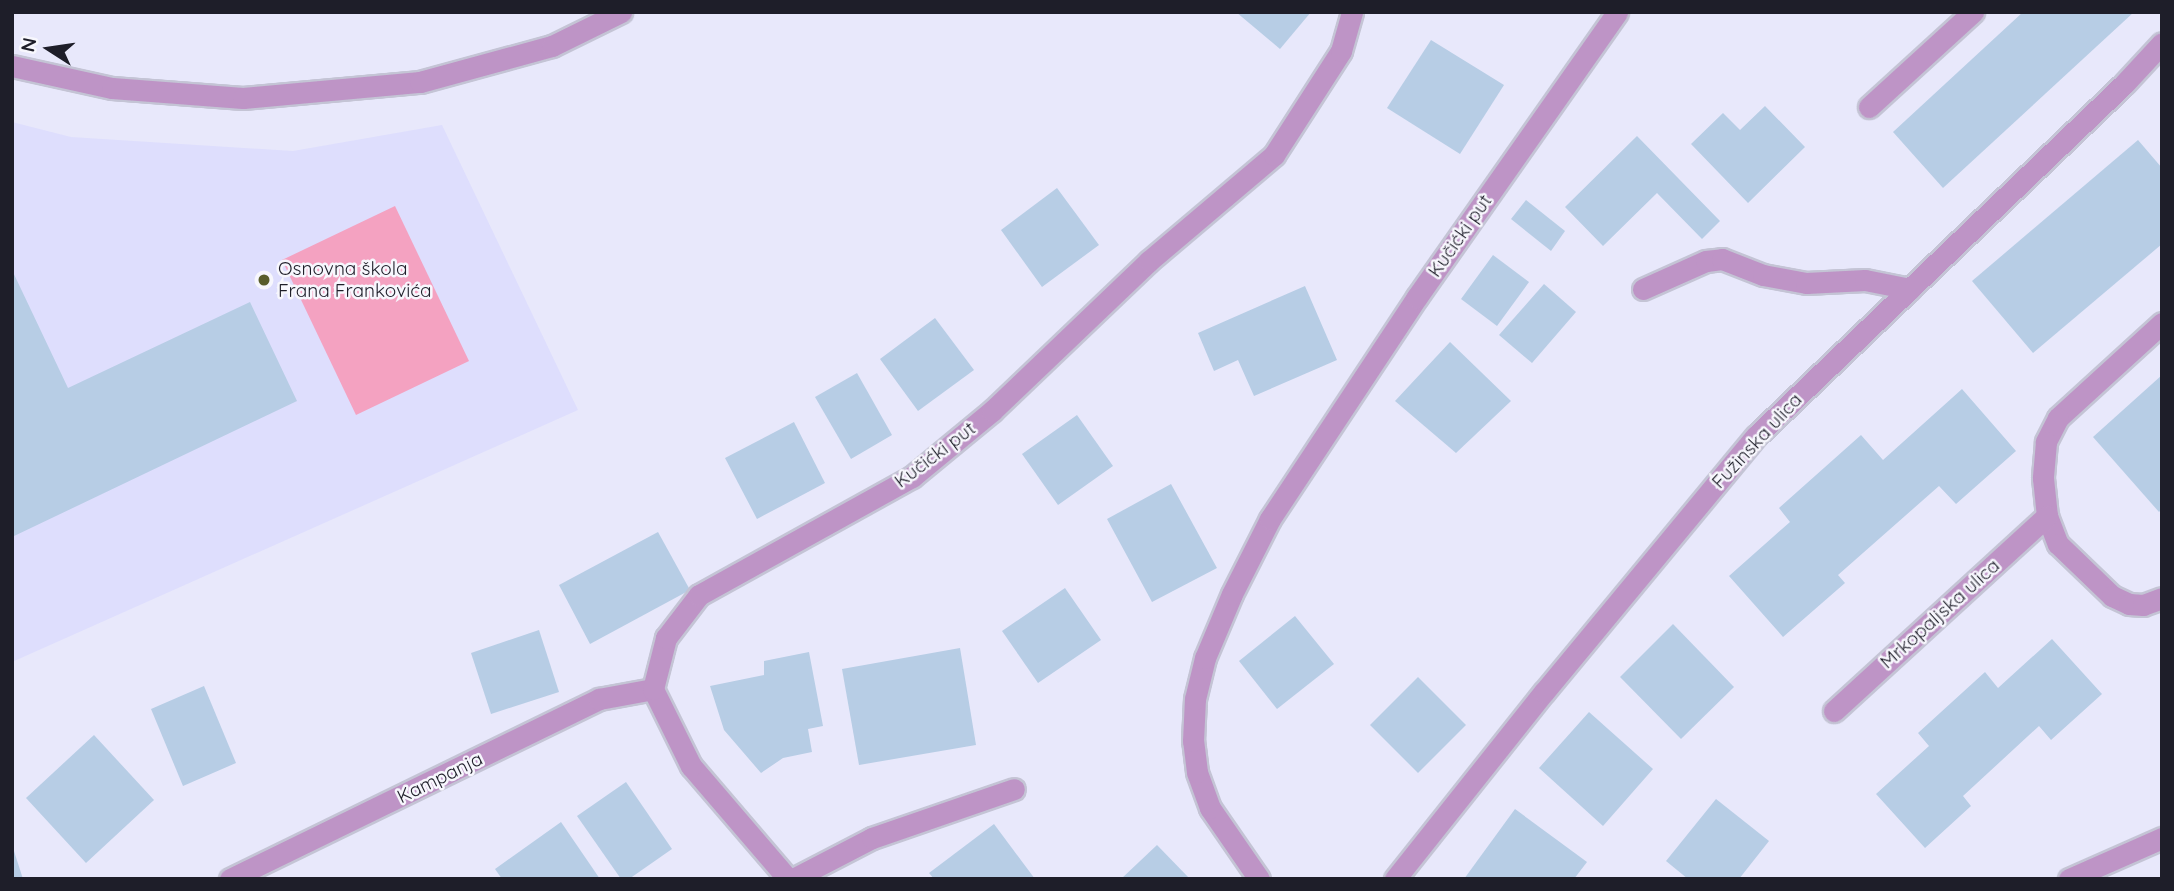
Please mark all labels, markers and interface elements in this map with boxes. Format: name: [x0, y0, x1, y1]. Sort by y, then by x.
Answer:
north arrow: [14, 14, 84, 84]
text: N: [15, 35, 42, 54]
street label: Kučićki put: [1423, 190, 1497, 282]
place label: Osnovna škola Frana Frankovića: [278, 258, 432, 302]
marker: Osnovna škola Frana Frankovića: [256, 272, 272, 288]
street label: Fužinska ulica: [1707, 389, 1807, 493]
street label: Kučićki put: [890, 417, 980, 493]
street label: Mrkopaljska ulica: [1876, 554, 2004, 674]
street label: Kampanja: [394, 748, 486, 808]

